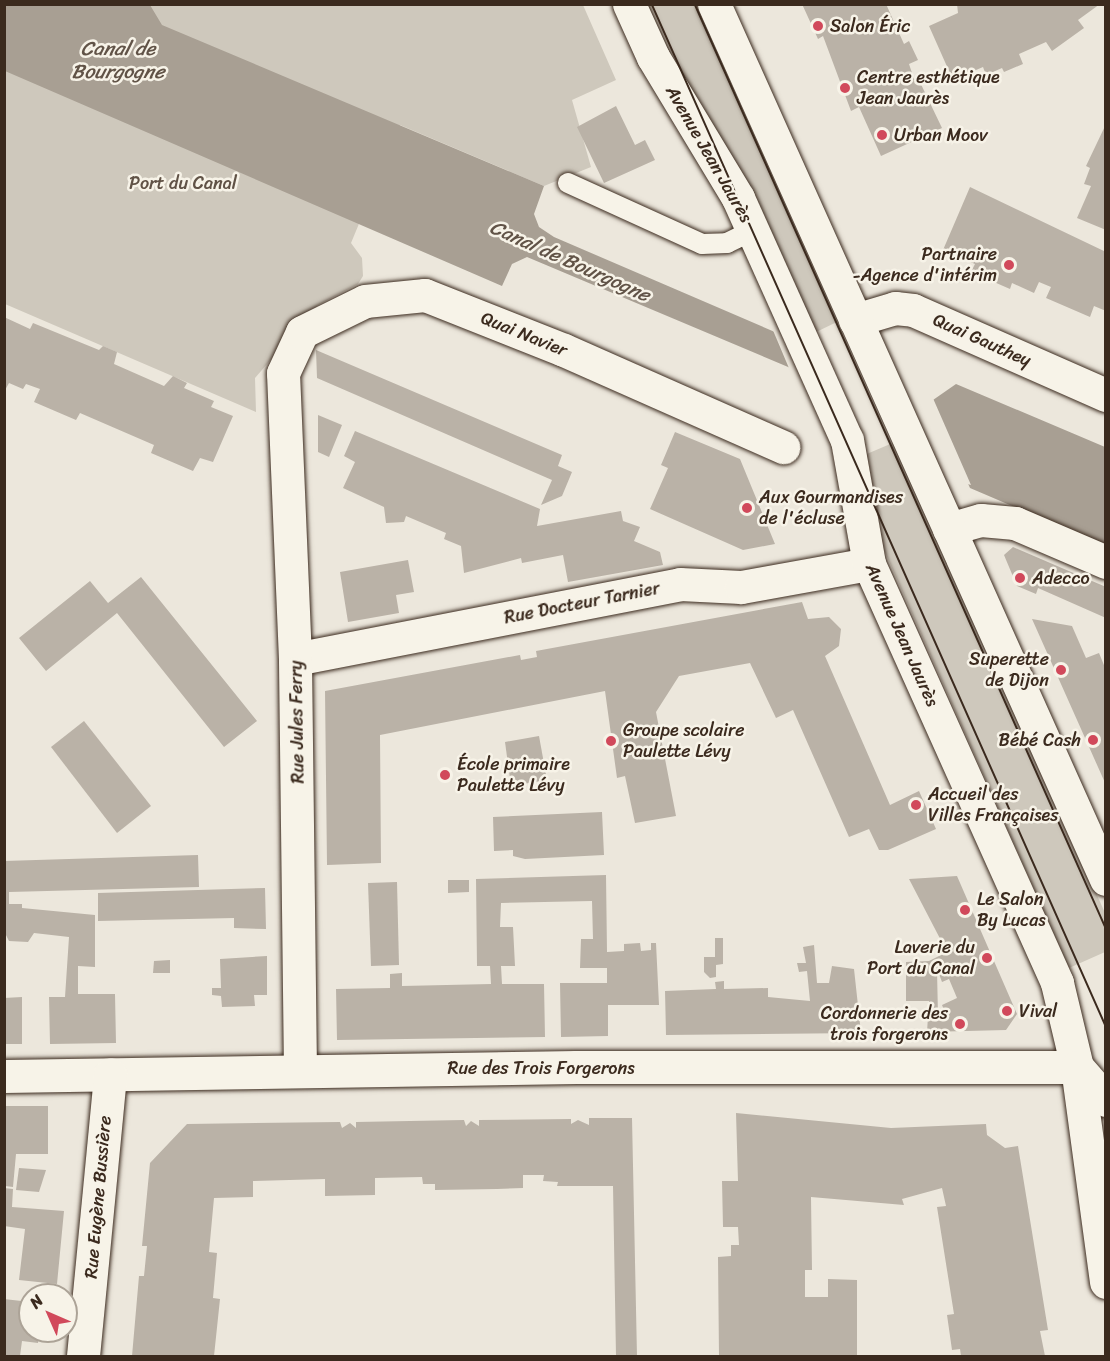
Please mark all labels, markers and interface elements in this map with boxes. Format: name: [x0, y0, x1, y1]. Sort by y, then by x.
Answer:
place label: Salon Éric: [830, 15, 910, 37]
marker: Salon Éric: [811, 19, 825, 33]
water label: Canal de Bourgogne: [72, 36, 164, 83]
place label: Centre esthétique Jean Jaurès: [857, 67, 1001, 110]
street label: Avenue Jean Jaurès: [661, 81, 757, 227]
marker: Centre esthétique Jean Jaurès: [838, 81, 852, 95]
place label: Urban Moov: [894, 124, 988, 146]
marker: Urban Moov: [875, 128, 889, 142]
park label: Port du Canal: [129, 172, 237, 194]
water label: Canal de Bourgogne: [486, 215, 654, 307]
place label: Partnaire -Agence d'intérim: [852, 244, 997, 286]
marker: Partnaire -Agence d'intérim: [1002, 258, 1016, 272]
street label: Quai Navier: [478, 307, 570, 361]
street label: Quai Gauthey: [930, 309, 1034, 371]
place label: Aux Gourmandises de l'écluse: [759, 487, 904, 530]
marker: Aux Gourmandises de l'écluse: [740, 501, 754, 515]
street label: Avenue Jean Jaurès: [861, 560, 943, 710]
place label: Adecco: [1032, 567, 1090, 589]
marker: Adecco: [1013, 571, 1027, 585]
street label: Rue Docteur Tarnier: [503, 577, 661, 629]
place label: Superette de Dijon: [969, 649, 1049, 692]
street label: Rue Jules Ferry: [285, 660, 309, 784]
marker: Superette de Dijon: [1054, 663, 1068, 677]
place label: Groupe scolaire Paulette Lévy: [623, 720, 745, 762]
place label: Bébé Cash: [999, 729, 1081, 751]
marker: Bébé Cash: [1086, 733, 1100, 747]
marker: Groupe scolaire Paulette Lévy: [604, 734, 618, 748]
place label: École primaire Paulette Lévy: [457, 754, 570, 796]
marker: École primaire Paulette Lévy: [438, 768, 452, 782]
place label: Accueil des Villes Françaises: [928, 784, 1059, 826]
marker: Accueil des Villes Françaises: [909, 798, 923, 812]
place label: Le Salon By Lucas: [977, 889, 1047, 932]
marker: Le Salon By Lucas: [958, 903, 972, 917]
place label: Laverie du Port du Canal: [867, 937, 975, 980]
marker: Laverie du Port du Canal: [980, 951, 994, 965]
place label: Vival: [1019, 1000, 1057, 1022]
place label: Cordonnerie des trois forgerons: [820, 1003, 948, 1046]
marker: Vival: [1000, 1004, 1014, 1018]
marker: Cordonnerie des trois forgerons: [953, 1017, 967, 1031]
street label: Rue des Trois Forgerons: [447, 1057, 635, 1079]
street label: Rue Eugène Bussière: [80, 1114, 116, 1280]
north arrow: [18, 1283, 78, 1343]
text: N: [22, 1287, 51, 1316]

